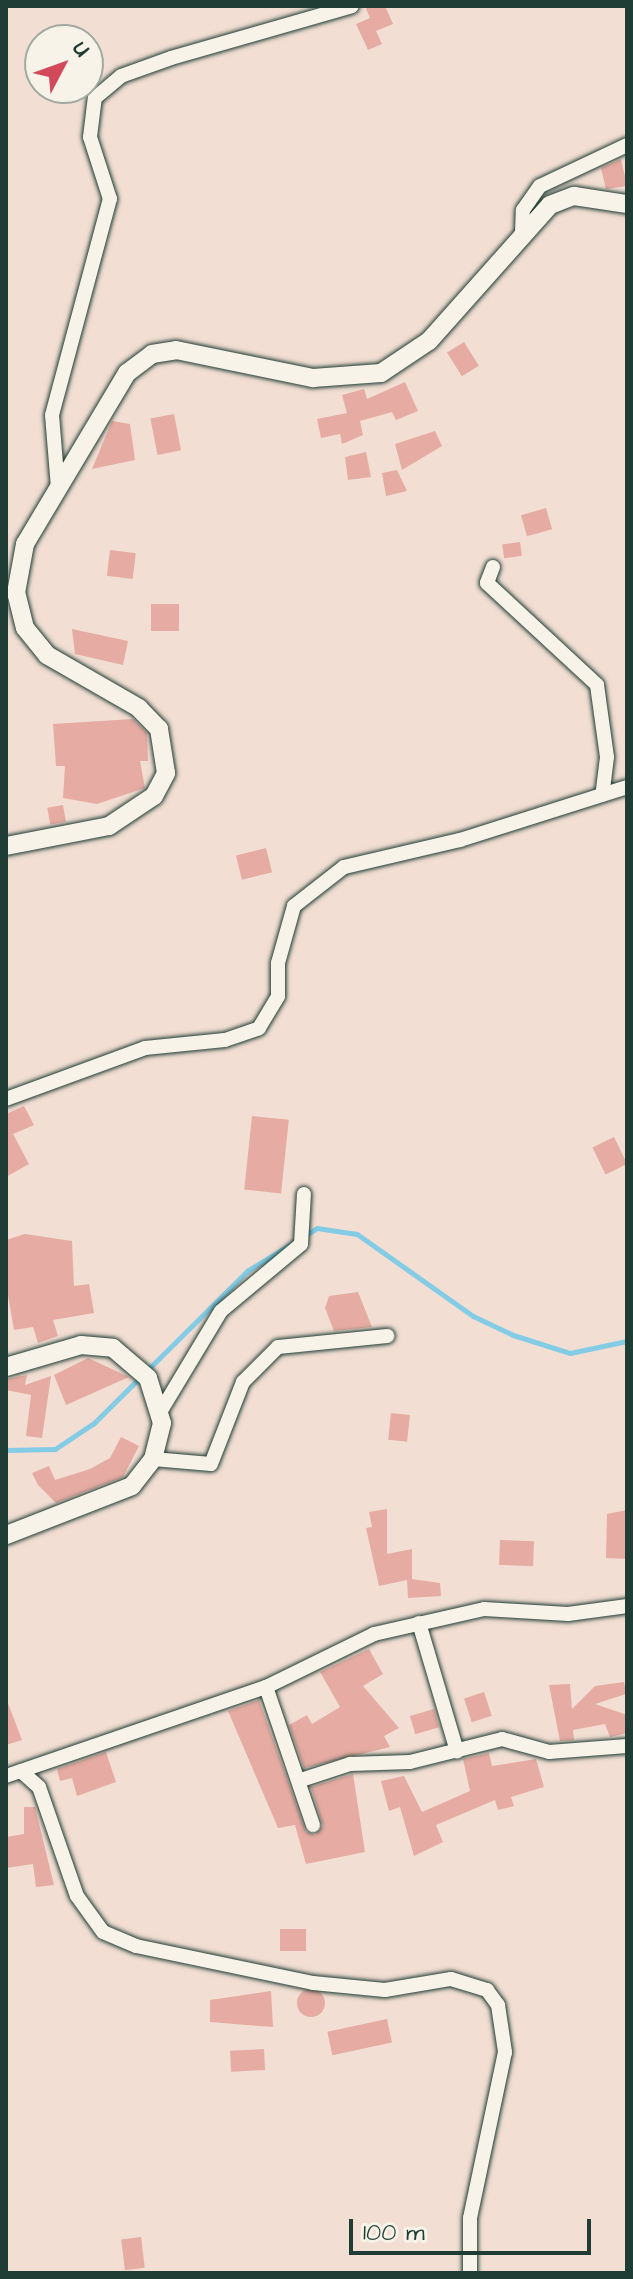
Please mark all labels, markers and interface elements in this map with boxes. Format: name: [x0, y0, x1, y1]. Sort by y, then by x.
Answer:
north arrow: [24, 24, 104, 104]
text: U: [65, 34, 97, 64]
scale bar: [353, 2203, 595, 2253]
text: 100 m: [363, 2216, 425, 2250]

